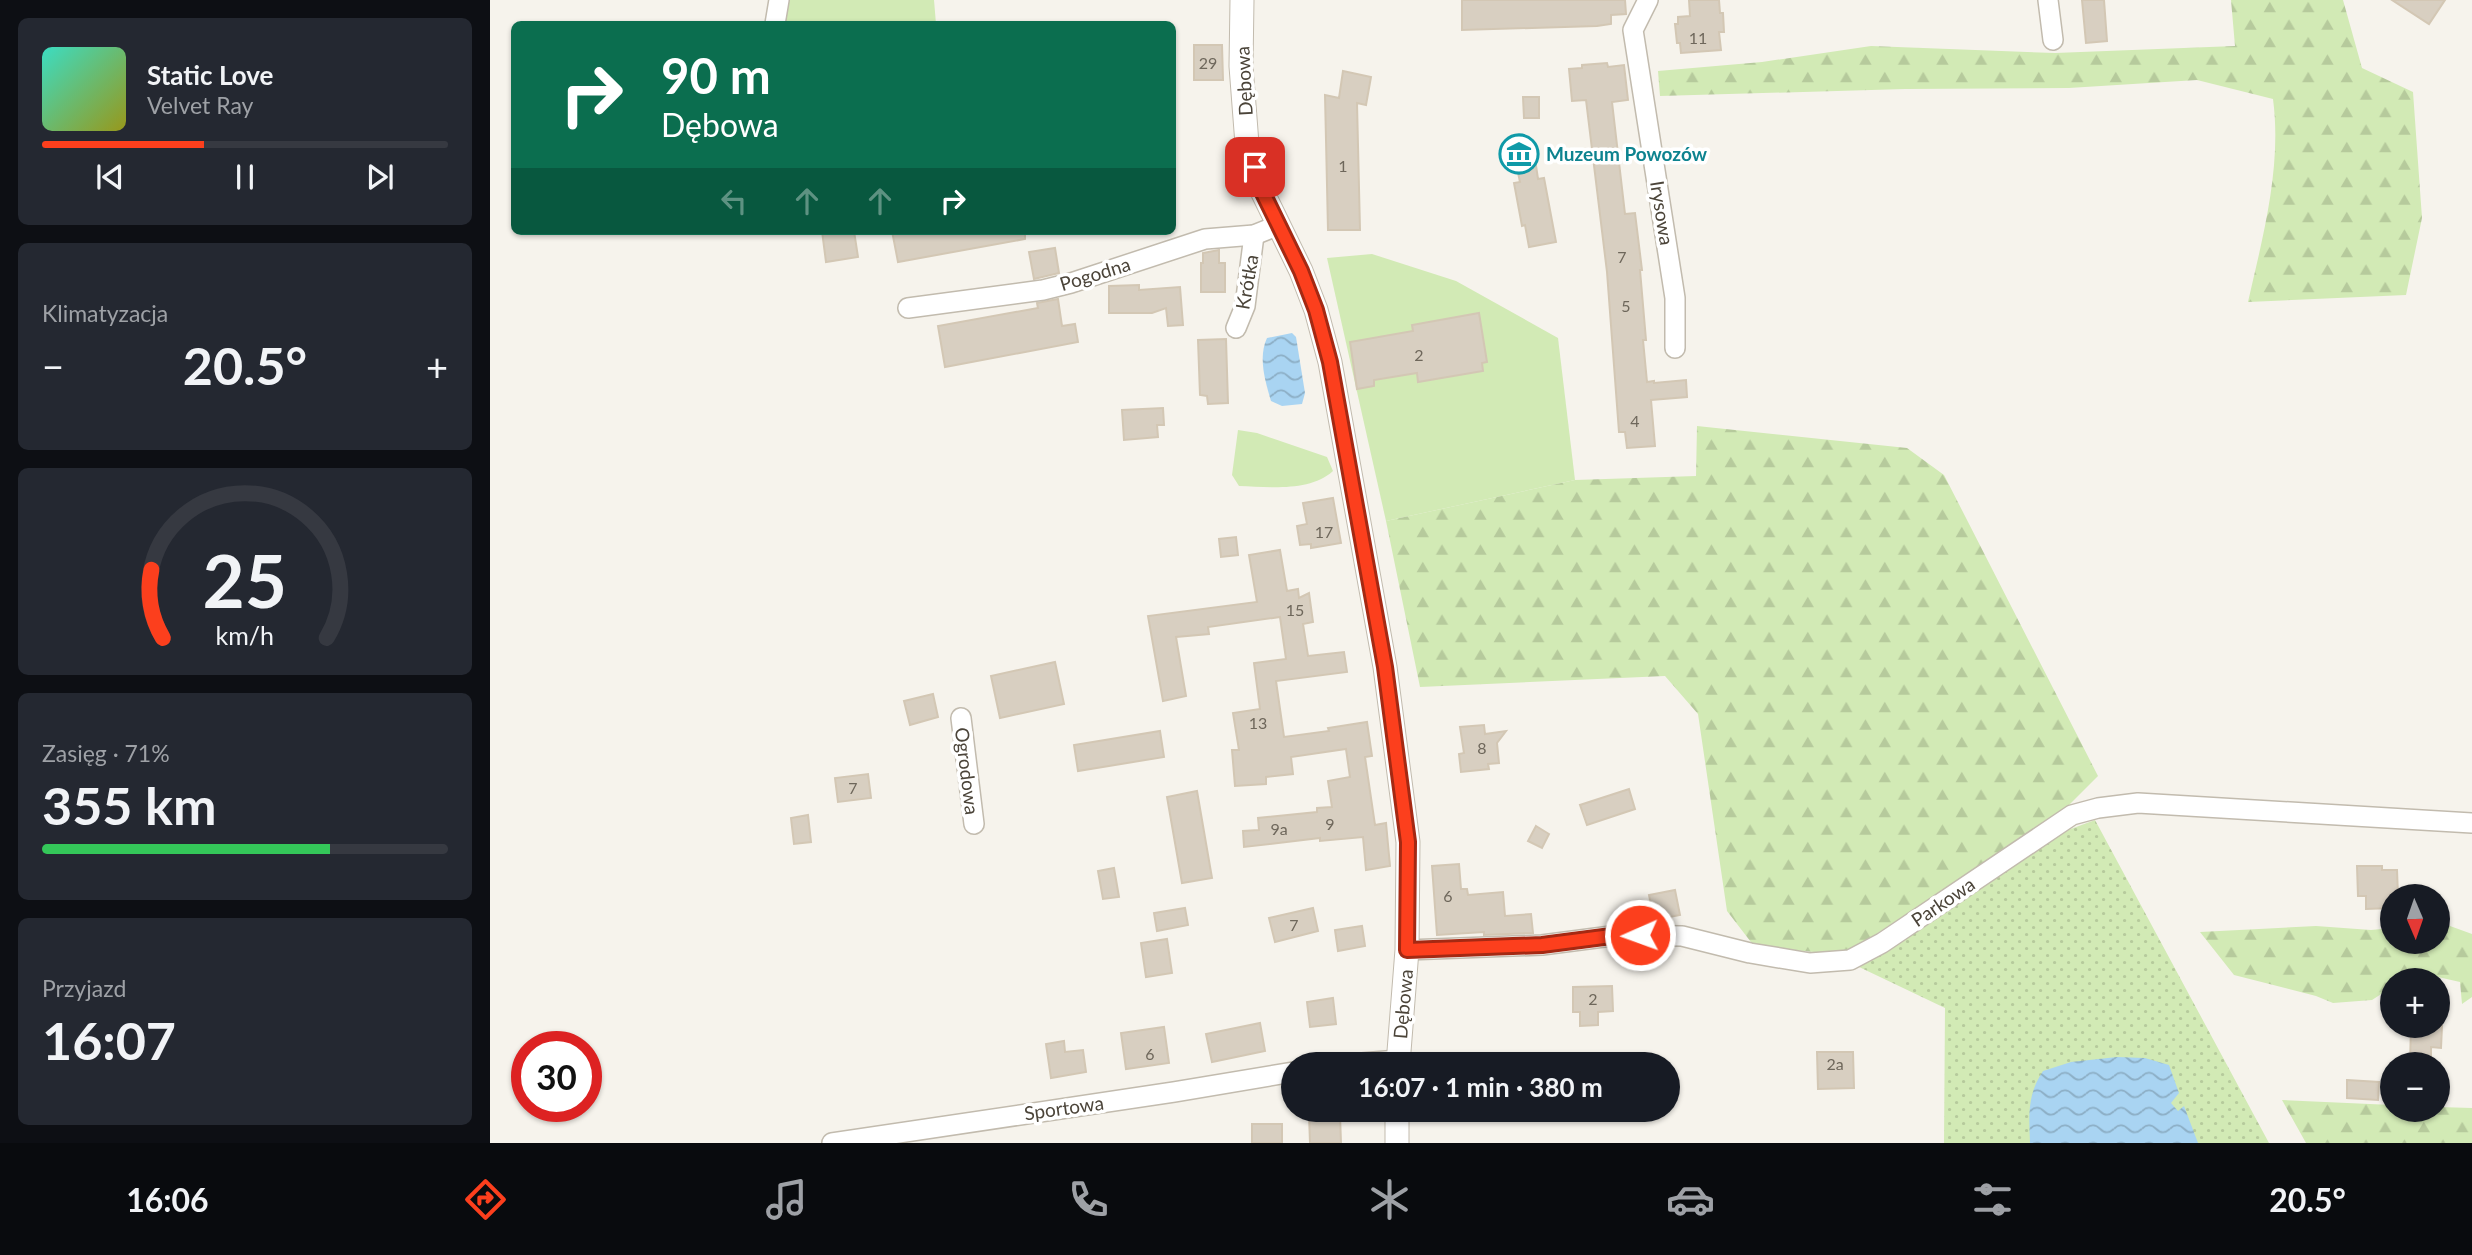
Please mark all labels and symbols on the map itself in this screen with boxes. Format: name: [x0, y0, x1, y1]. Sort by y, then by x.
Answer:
house number: 11: [1689, 28, 1707, 47]
street label: Dębowa: [1230, 46, 1257, 117]
house number: 29: [1199, 53, 1217, 72]
museum icon: Muzeum Powozów: [1498, 133, 1540, 175]
pin: [1225, 137, 1285, 197]
place label: Muzeum Powozów: [1546, 142, 1708, 165]
house number: 1: [1338, 156, 1348, 175]
street label: Irysowa: [1646, 179, 1679, 247]
house number: 7: [1617, 247, 1627, 266]
street label: Pogodna: [1057, 252, 1133, 295]
street label: Krótka: [1230, 253, 1263, 311]
house number: 5: [1621, 296, 1631, 315]
house number: 2: [1414, 345, 1424, 364]
house number: 4: [1630, 411, 1640, 430]
house number: 17: [1315, 522, 1333, 541]
house number: 15: [1286, 600, 1304, 619]
house number: 13: [1249, 713, 1267, 732]
street label: Ogrodowa: [951, 726, 984, 816]
house number: 8: [1477, 738, 1487, 757]
house number: 7: [848, 778, 858, 797]
house number: 9: [1325, 814, 1335, 833]
house number: 9a: [1270, 819, 1288, 838]
street label: Parkowa: [1907, 872, 1979, 931]
north arrow: [2380, 884, 2450, 954]
house number: 6: [1443, 886, 1453, 905]
position arrow: [1603, 898, 1677, 972]
house number: 7: [1289, 915, 1299, 934]
street label: Dębowa: [1388, 968, 1417, 1040]
house number: 2: [1588, 989, 1598, 1008]
speed limit sign: 30: [511, 1031, 602, 1122]
house number: 6: [1145, 1044, 1155, 1063]
house number: 2a: [1826, 1054, 1844, 1073]
street label: Sportowa: [1023, 1091, 1105, 1124]

